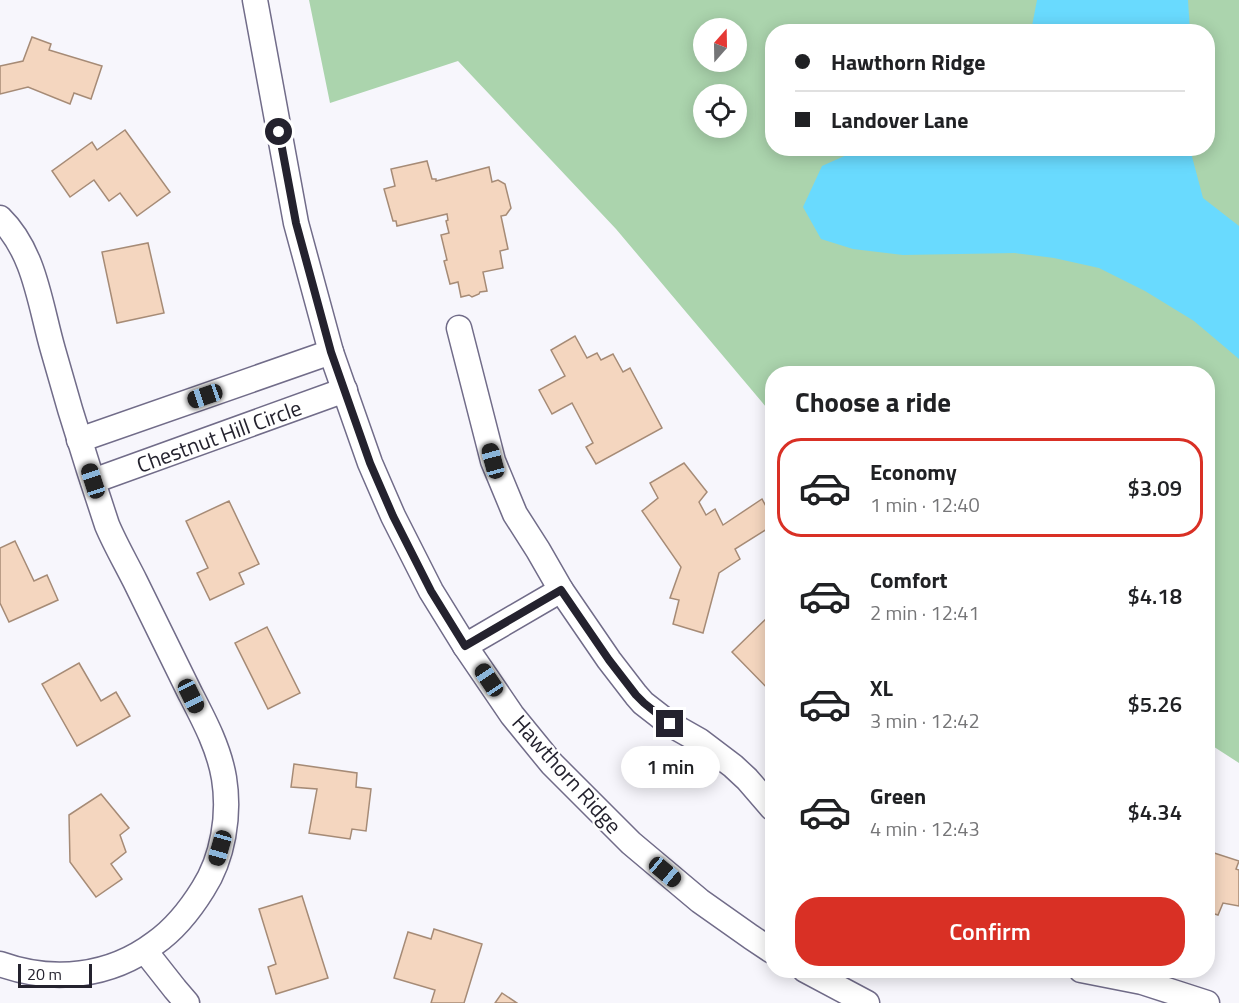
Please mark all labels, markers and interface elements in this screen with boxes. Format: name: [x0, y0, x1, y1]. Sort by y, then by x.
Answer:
north arrow: [693, 18, 747, 72]
map controls: [693, 18, 747, 138]
text: Hawthorn Ridge: [831, 45, 985, 79]
button: locate: [693, 84, 747, 138]
text: Landover Lane: [831, 103, 968, 137]
route start: [265, 118, 292, 145]
text: Choose a ride: [795, 381, 951, 422]
car: [185, 382, 225, 410]
street label: Chestnut Hill Circle: [132, 390, 306, 482]
car: [480, 441, 506, 481]
text: Economy: [870, 455, 957, 489]
car: [79, 461, 107, 501]
icon: car: [798, 461, 852, 515]
text: $3.09: [1127, 471, 1182, 505]
text: 1 min · 12:40: [870, 489, 980, 520]
text: Comfort: [870, 563, 948, 597]
icon: car: [798, 569, 852, 623]
text: $4.18: [1127, 579, 1182, 613]
text: 2 min · 12:41: [870, 597, 980, 628]
car: [471, 660, 507, 700]
text: XL: [870, 671, 893, 705]
car: [175, 676, 207, 716]
icon: car: [798, 677, 852, 731]
text: $5.26: [1127, 687, 1182, 721]
text: 3 min · 12:42: [870, 705, 980, 736]
street label: Hawthorn Ridge: [504, 707, 630, 841]
route end: [656, 710, 683, 737]
callout: 1 min: [620, 745, 720, 787]
text: 1 min: [646, 751, 695, 782]
text: Green: [870, 779, 926, 813]
icon: car: [798, 785, 852, 839]
text: $4.34: [1127, 795, 1182, 829]
text: 4 min · 12:43: [870, 813, 980, 844]
car: [206, 828, 234, 868]
car: [645, 854, 685, 890]
button: Confirm: [795, 897, 1185, 966]
scale bar: [18, 961, 92, 988]
text: 20 m: [27, 962, 62, 986]

